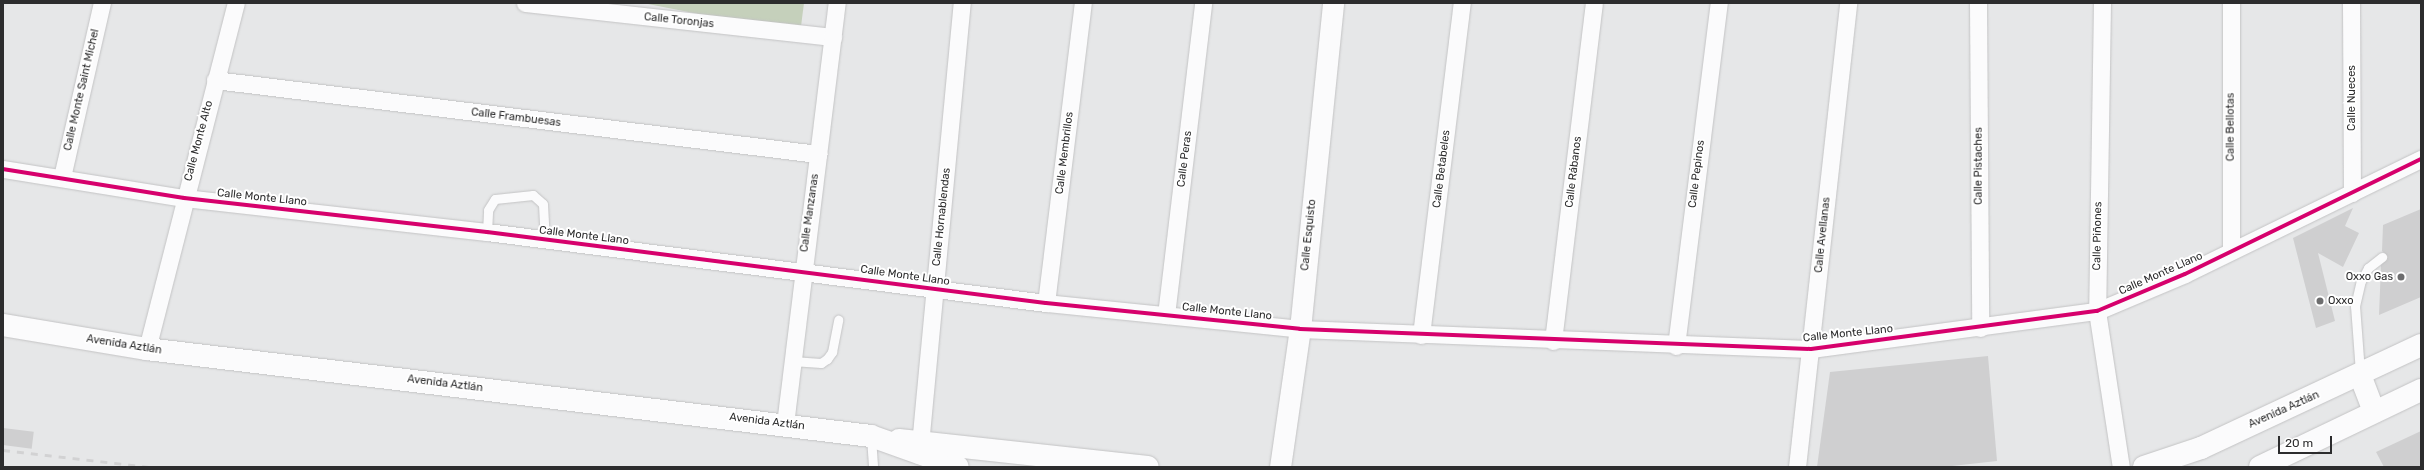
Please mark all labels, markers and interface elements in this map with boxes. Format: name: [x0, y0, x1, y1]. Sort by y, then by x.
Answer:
street label: Calle Toronjas: [643, 11, 715, 31]
street label: Calle Monte Saint Michel: [62, 28, 102, 152]
street label: Calle Nueces: [2345, 65, 2359, 131]
street label: Calle Bellotas: [2224, 93, 2238, 161]
street label: Calle Monte Alto: [182, 99, 216, 183]
street label: Calle Frambuesas: [470, 106, 562, 130]
street label: Calle Membrillos: [1053, 111, 1077, 195]
street label: Calle Pistaches: [1972, 127, 1986, 205]
street label: Calle Betabeles: [1431, 129, 1453, 209]
street label: Calle Peras: [1175, 130, 1195, 188]
street label: Calle Rábanos: [1563, 135, 1585, 209]
street label: Calle Pepinos: [1686, 139, 1708, 209]
street label: Calle Hornablendas: [930, 167, 954, 267]
street label: Calle Manzanas: [798, 173, 822, 253]
street label: Calle Monte Llano: [216, 187, 308, 209]
street label: Calle Avellanas: [1812, 196, 1834, 274]
street label: Calle Esquisto: [1299, 199, 1319, 271]
street label: Calle Piñones: [2091, 202, 2105, 270]
street label: Calle Monte Llano: [538, 224, 630, 248]
street label: Calle Monte Llano: [2117, 250, 2205, 298]
street label: Calle Monte Llano: [859, 263, 951, 289]
place label: Oxxo Gas: [2346, 270, 2393, 284]
marker: Oxxo Gas: [2396, 272, 2406, 282]
place label: Oxxo: [2328, 294, 2353, 308]
marker: Oxxo: [2315, 296, 2325, 306]
street label: Calle Monte Llano: [1181, 301, 1273, 323]
street label: Calle Monte Llano: [1802, 323, 1894, 345]
street label: Avenida Aztlán: [85, 333, 163, 357]
street label: Avenida Aztlán: [406, 373, 484, 395]
street label: Avenida Aztlán: [2246, 388, 2322, 432]
street label: Avenida Aztlán: [728, 411, 806, 433]
scale bar: [2280, 428, 2334, 454]
text: 20 m: [2285, 436, 2313, 450]

